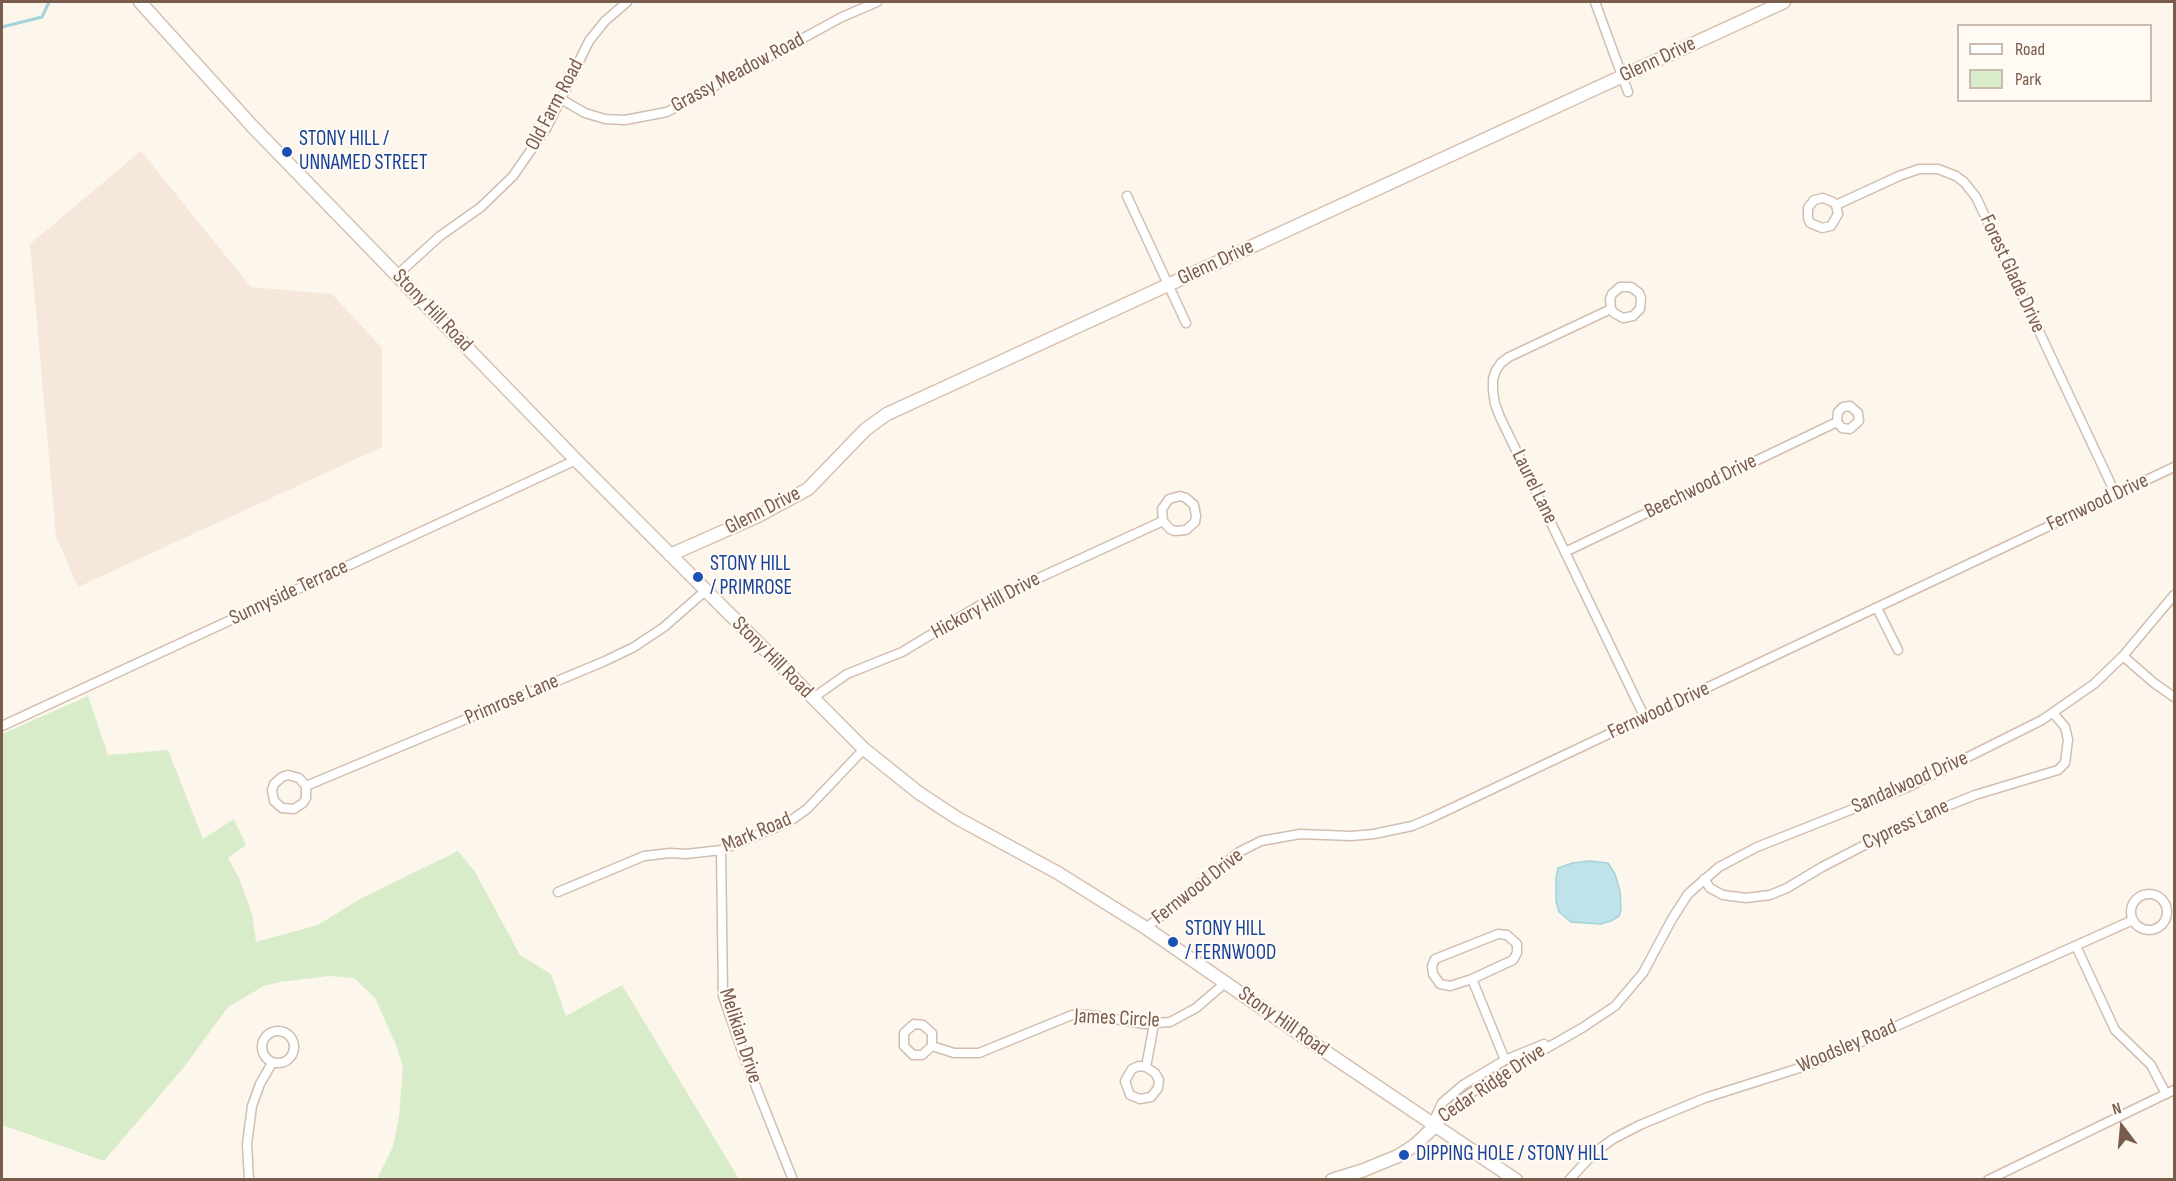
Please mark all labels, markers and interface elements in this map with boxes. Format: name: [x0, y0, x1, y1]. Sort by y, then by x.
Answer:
legend: [1957, 24, 2152, 102]
street label: Grassy Meadow Road: [667, 27, 809, 119]
street label: Glenn Drive: [1616, 31, 1700, 89]
text: Road: [2015, 39, 2045, 60]
street label: Old Farm Road: [520, 55, 590, 155]
text: Park: [2015, 69, 2041, 90]
place label: STONY HILL / UNNAMED STREET: [299, 127, 427, 177]
marker: STONY HILL / UNNAMED STREET: [280, 145, 294, 159]
street label: Forest Glade Drive: [1974, 211, 2050, 337]
street label: Glenn Drive: [1174, 234, 1258, 292]
street label: Stony Hill Road: [386, 264, 478, 358]
street label: Laurel Lane: [1505, 446, 1563, 528]
street label: Beechwood Drive: [1641, 449, 1761, 525]
street label: Fernwood Drive: [2043, 469, 2153, 537]
street label: Glenn Drive: [721, 481, 805, 541]
place label: STONY HILL / PRIMROSE: [710, 552, 792, 602]
street label: Sunnyside Terrace: [226, 555, 352, 631]
street label: Hickory Hill Drive: [927, 567, 1045, 645]
marker: STONY HILL / PRIMROSE: [691, 570, 705, 584]
street label: Stony Hill Road: [726, 612, 818, 704]
street label: Primrose Lane: [461, 669, 563, 731]
street label: Fernwood Drive: [1604, 677, 1714, 745]
street label: Sandalwood Drive: [1848, 746, 1972, 820]
street label: Cypress Lane: [1859, 794, 1953, 856]
street label: Mark Road: [719, 807, 795, 859]
street label: Fernwood Drive: [1147, 844, 1249, 930]
place label: STONY HILL / FERNWOOD: [1185, 917, 1276, 967]
marker: STONY HILL / FERNWOOD: [1166, 935, 1180, 949]
street label: Stony Hill Road: [1233, 982, 1333, 1062]
street label: Melikian Drive: [713, 985, 767, 1087]
street label: James Circle: [1074, 1004, 1160, 1034]
street label: Woodsley Road: [1793, 1015, 1901, 1079]
street label: Cedar Ridge Drive: [1434, 1039, 1550, 1129]
north arrow: [2092, 1097, 2152, 1157]
text: N: [2110, 1099, 2124, 1120]
place label: DIPPING HOLE / STONY HILL: [1416, 1142, 1608, 1168]
marker: DIPPING HOLE / STONY HILL: [1397, 1148, 1411, 1162]

